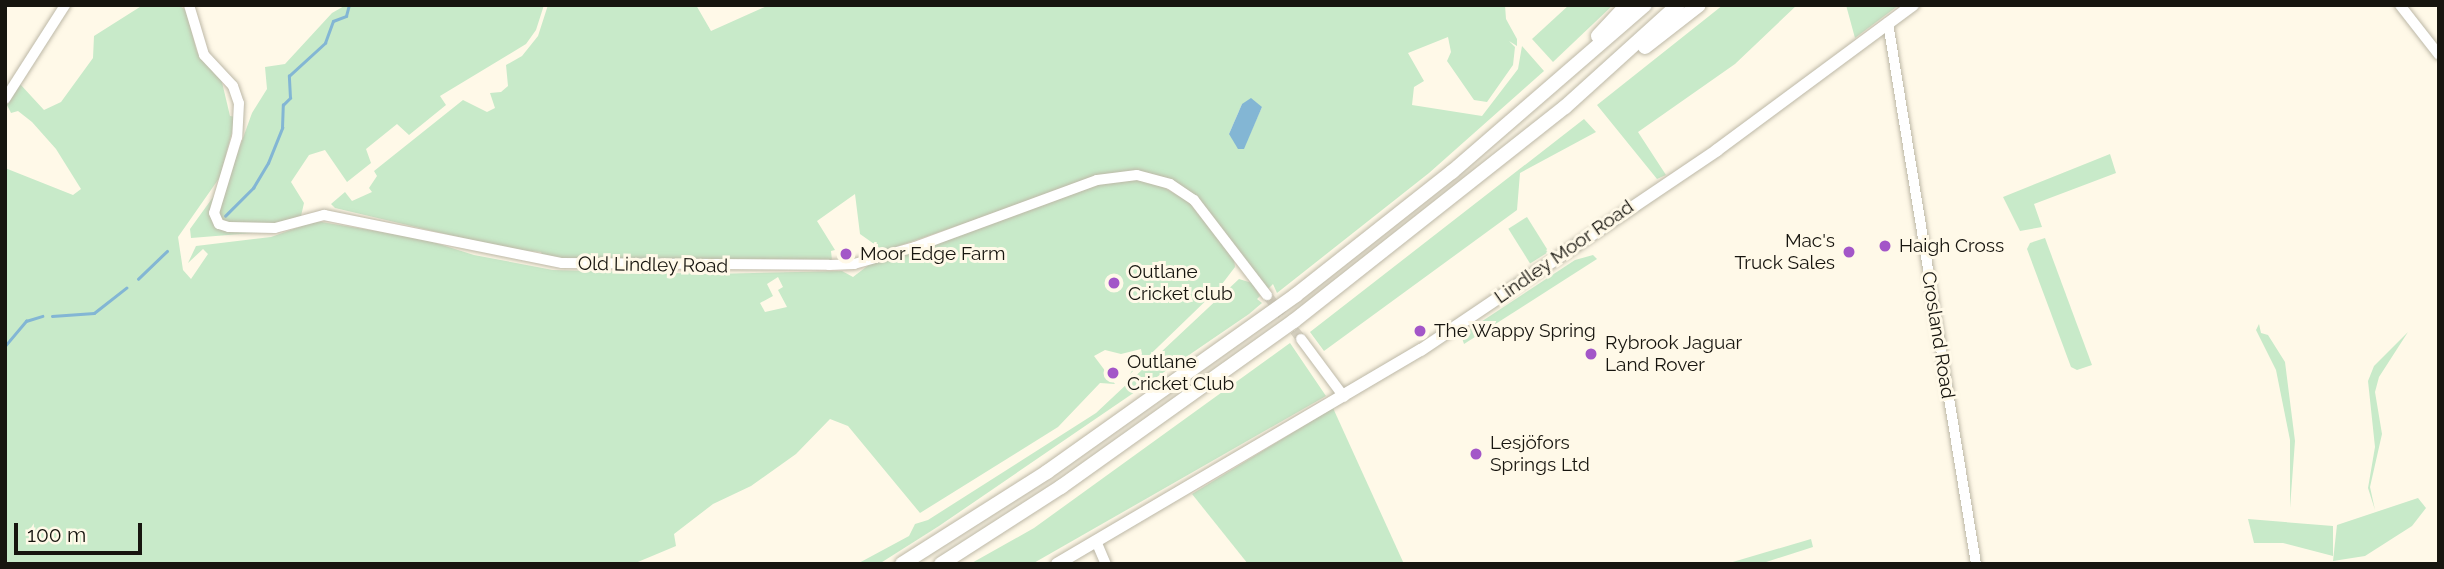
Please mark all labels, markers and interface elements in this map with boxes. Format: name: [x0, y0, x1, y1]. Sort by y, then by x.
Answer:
street label: Lindley Moor Road: [1490, 195, 1638, 309]
place label: Mac's Truck Sales: [1734, 230, 1835, 274]
place label: Haigh Cross: [1899, 235, 2004, 257]
marker: Haigh Cross: [1877, 238, 1893, 254]
place label: Moor Edge Farm: [860, 243, 1006, 265]
marker: Mac's Truck Sales: [1841, 244, 1857, 260]
marker: Moor Edge Farm: [838, 246, 854, 262]
street label: Old Lindley Road: [577, 252, 729, 278]
place label: Outlane Cricket club: [1128, 261, 1233, 305]
street label: Crosland Road: [1917, 270, 1959, 400]
marker: Outlane Cricket club: [1106, 275, 1122, 291]
place label: The Wappy Spring: [1434, 320, 1597, 342]
marker: The Wappy Spring: [1412, 323, 1428, 339]
place label: Rybrook Jaguar Land Rover: [1605, 332, 1743, 376]
marker: Rybrook Jaguar Land Rover: [1583, 346, 1599, 362]
place label: Outlane Cricket Club: [1127, 351, 1234, 395]
marker: Outlane Cricket Club: [1105, 365, 1121, 381]
place label: Lesjöfors Springs Ltd: [1490, 432, 1590, 476]
marker: Lesjöfors Springs Ltd: [1468, 446, 1484, 462]
scale bar: [18, 510, 145, 554]
text: 100 m: [27, 522, 86, 547]

